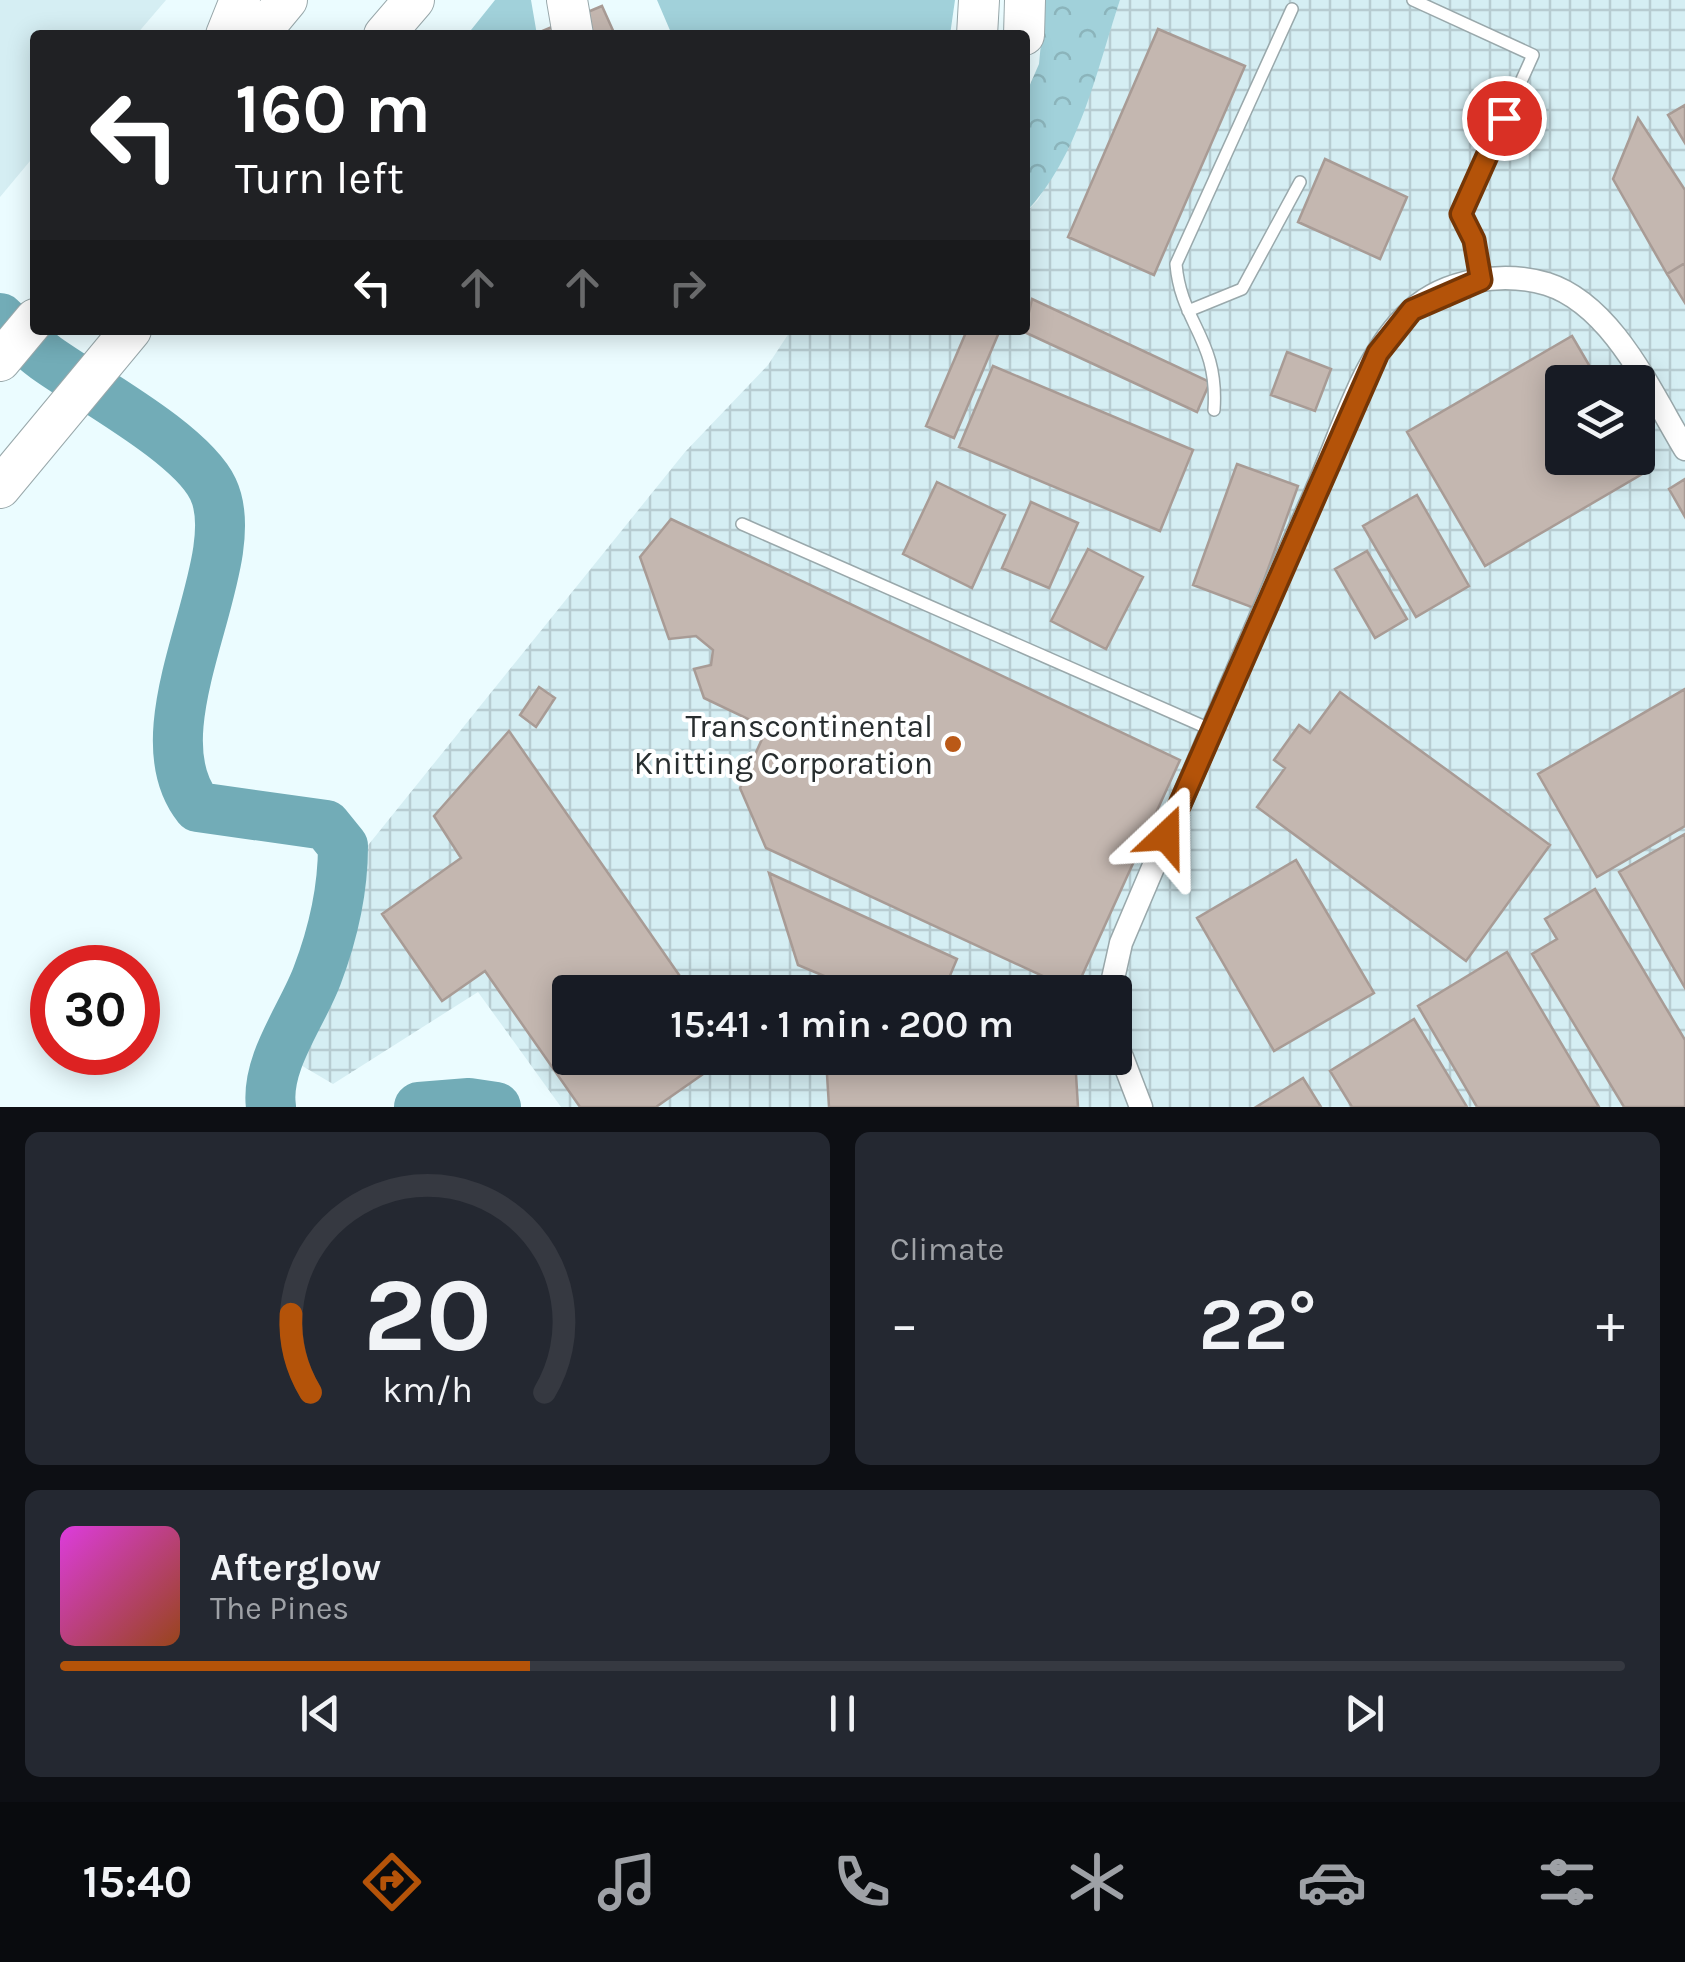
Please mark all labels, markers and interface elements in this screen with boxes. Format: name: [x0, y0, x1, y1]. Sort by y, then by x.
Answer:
text: 160 m: [235, 68, 431, 150]
icon: left: [70, 70, 200, 200]
pin: [1462, 76, 1547, 161]
icon: arrive: [1477, 91, 1532, 146]
text: Turn left: [235, 152, 404, 204]
icon: left: [345, 260, 400, 315]
icon: ahead: [450, 260, 505, 315]
icon: ahead: [555, 260, 610, 315]
icon: right: [660, 260, 715, 315]
map controls: [1545, 365, 1655, 475]
button: layers: [1545, 365, 1655, 475]
place label: Transcontinental Knitting Corporation: [634, 708, 933, 782]
marker: Transcontinental Knitting Corporation: [942, 733, 964, 755]
position arrow: [1114, 784, 1218, 888]
speed limit sign: 30: [30, 945, 160, 1075]
text: 15:41 · 1 min · 200 m: [670, 1002, 1014, 1047]
text: Climate: [890, 1231, 1004, 1268]
text: 20: [363, 1255, 492, 1376]
text: 22°: [1199, 1280, 1316, 1368]
text: −: [890, 1292, 919, 1356]
text: +: [1596, 1292, 1625, 1356]
text: km/h: [382, 1369, 473, 1411]
text: Afterglow: [210, 1545, 381, 1590]
text: The Pines: [210, 1590, 349, 1627]
icon: previous: [293, 1686, 348, 1741]
icon: pause: [815, 1686, 870, 1741]
icon: next: [1337, 1686, 1392, 1741]
icon: directions: [357, 1847, 427, 1917]
icon: music: [592, 1847, 662, 1917]
icon: phone: [827, 1847, 897, 1917]
icon: climate: [1062, 1847, 1132, 1917]
icon: car: [1297, 1847, 1367, 1917]
icon: filters: [1532, 1847, 1602, 1917]
text: 15:40: [83, 1856, 192, 1908]

